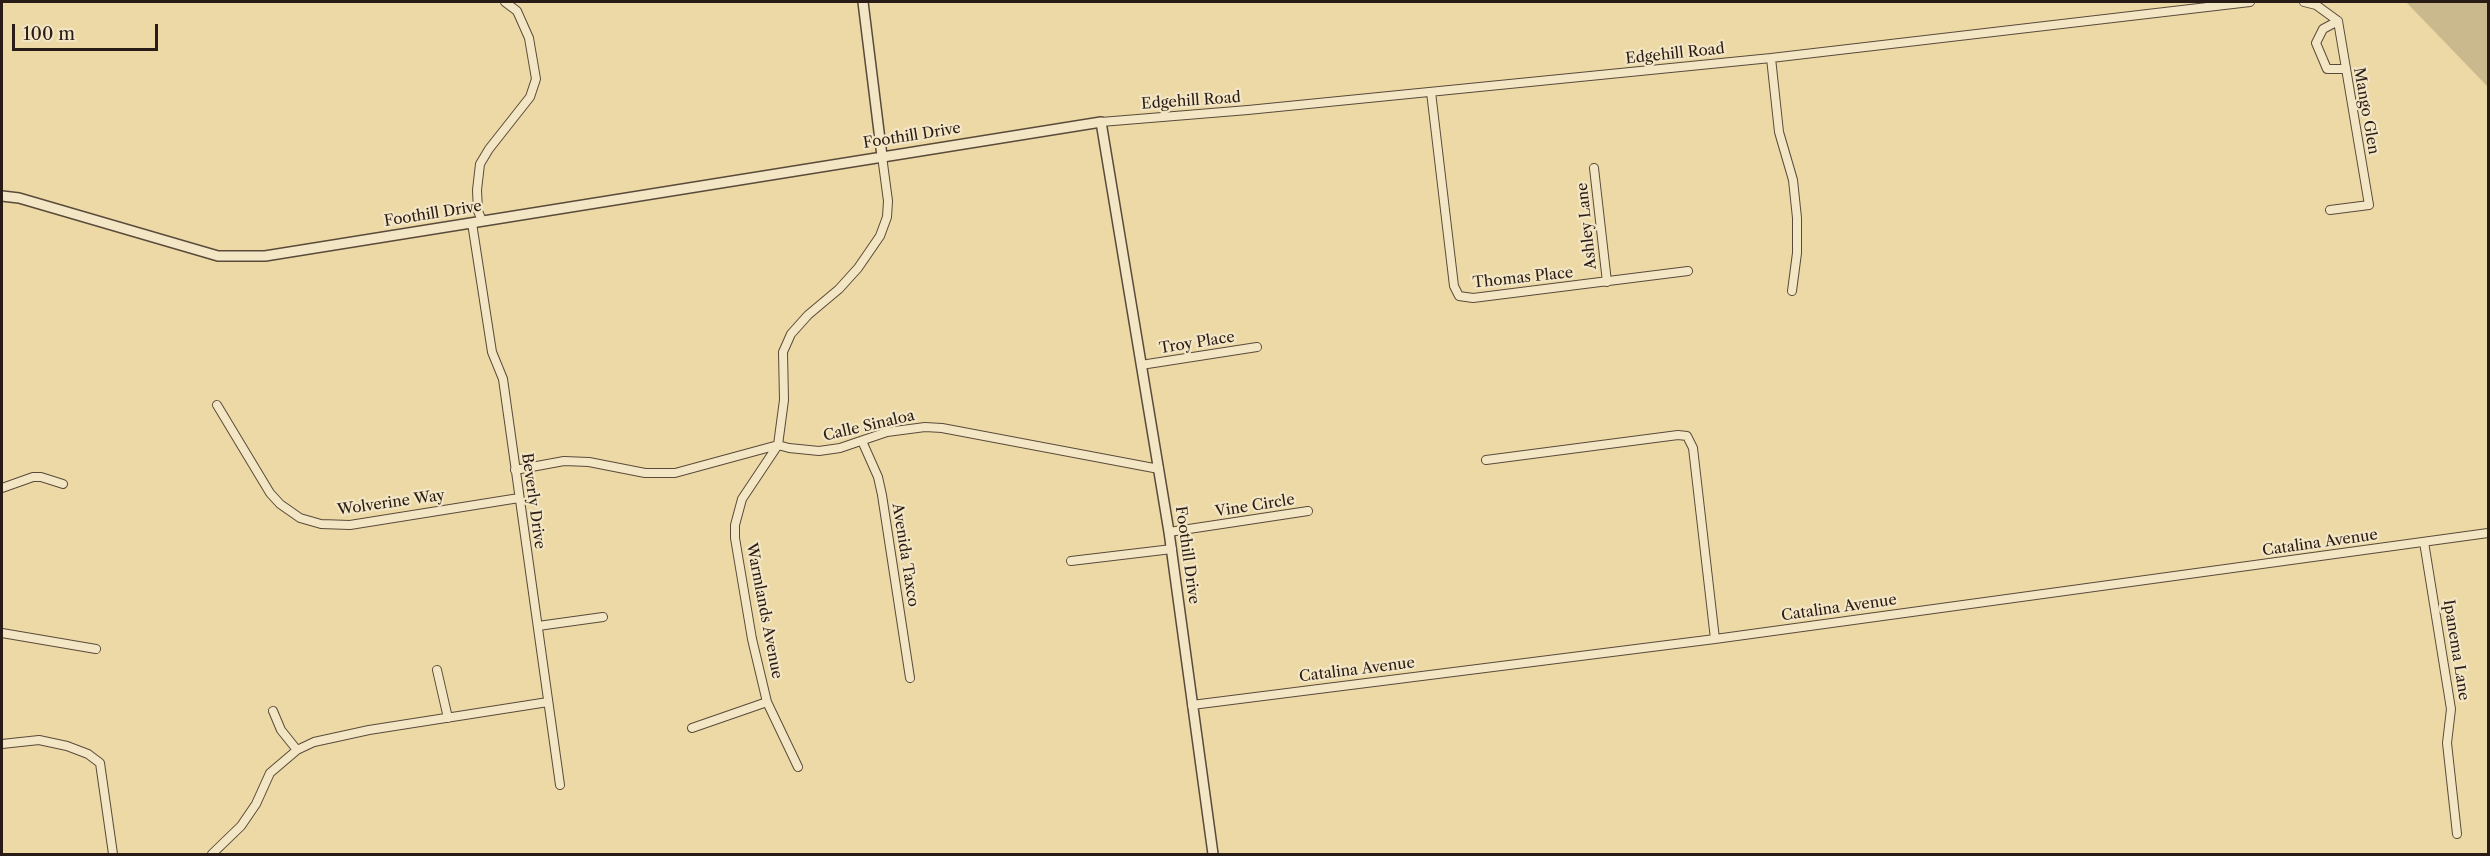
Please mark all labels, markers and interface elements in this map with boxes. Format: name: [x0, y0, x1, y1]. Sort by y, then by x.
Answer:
scale bar: [15, 12, 160, 50]
text: 100 m: [23, 23, 75, 45]
street label: Edgehill Road: [1624, 40, 1726, 68]
street label: Mango Glen: [2350, 66, 2382, 156]
street label: Edgehill Road: [1141, 89, 1241, 113]
street label: Foothill Drive: [862, 119, 962, 153]
street label: Ashley Lane: [1573, 182, 1601, 270]
street label: Foothill Drive: [383, 197, 483, 231]
street label: Thomas Place: [1472, 264, 1574, 292]
street label: Troy Place: [1158, 328, 1236, 358]
street label: Calle Sinaloa: [822, 407, 916, 445]
street label: Beverly Drive: [517, 452, 549, 550]
street label: Wolverine Way: [336, 487, 446, 519]
street label: Vine Circle: [1214, 491, 1296, 521]
street label: Avenida Taxco: [888, 502, 922, 608]
street label: Foothill Drive: [1171, 505, 1203, 605]
street label: Catalina Avenue: [2261, 526, 2379, 560]
street label: Warmlands Avenue: [742, 542, 786, 680]
street label: Catalina Avenue: [1780, 591, 1898, 625]
street label: Ipanema Lane: [2439, 598, 2473, 702]
street label: Catalina Avenue: [1298, 654, 1416, 686]

